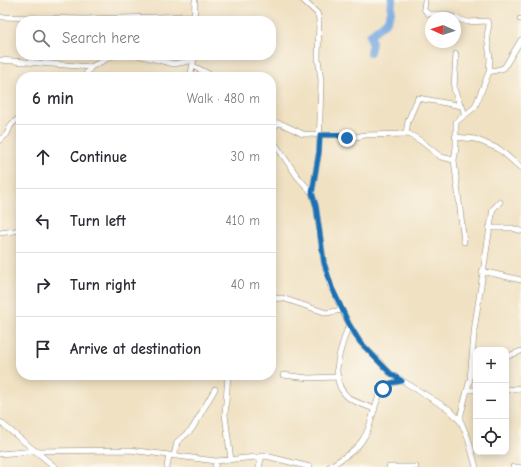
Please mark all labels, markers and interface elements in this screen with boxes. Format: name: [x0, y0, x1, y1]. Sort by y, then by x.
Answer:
north arrow: [425, 12, 461, 48]
search box: [16, 16, 276, 60]
icon: search: [30, 27, 52, 49]
text: Search here: [62, 29, 140, 47]
text: 6 min: [32, 89, 74, 108]
text: Walk · 480 m: [187, 91, 260, 106]
route end: [338, 129, 356, 147]
icon: ahead: [32, 146, 54, 168]
text: Continue: [70, 148, 127, 166]
text: 30 m: [230, 149, 260, 164]
icon: left: [32, 210, 54, 232]
text: Turn left: [70, 212, 126, 230]
text: 410 m: [226, 213, 260, 228]
icon: right: [32, 274, 54, 296]
text: Turn right: [70, 276, 136, 294]
text: 40 m: [231, 277, 260, 292]
icon: arrive: [32, 338, 54, 360]
text: Arrive at destination: [70, 340, 201, 358]
map controls: [473, 347, 509, 455]
button: +: [473, 347, 509, 383]
route start: [374, 380, 392, 398]
button: −: [473, 383, 509, 419]
button: locate: [473, 419, 509, 455]

